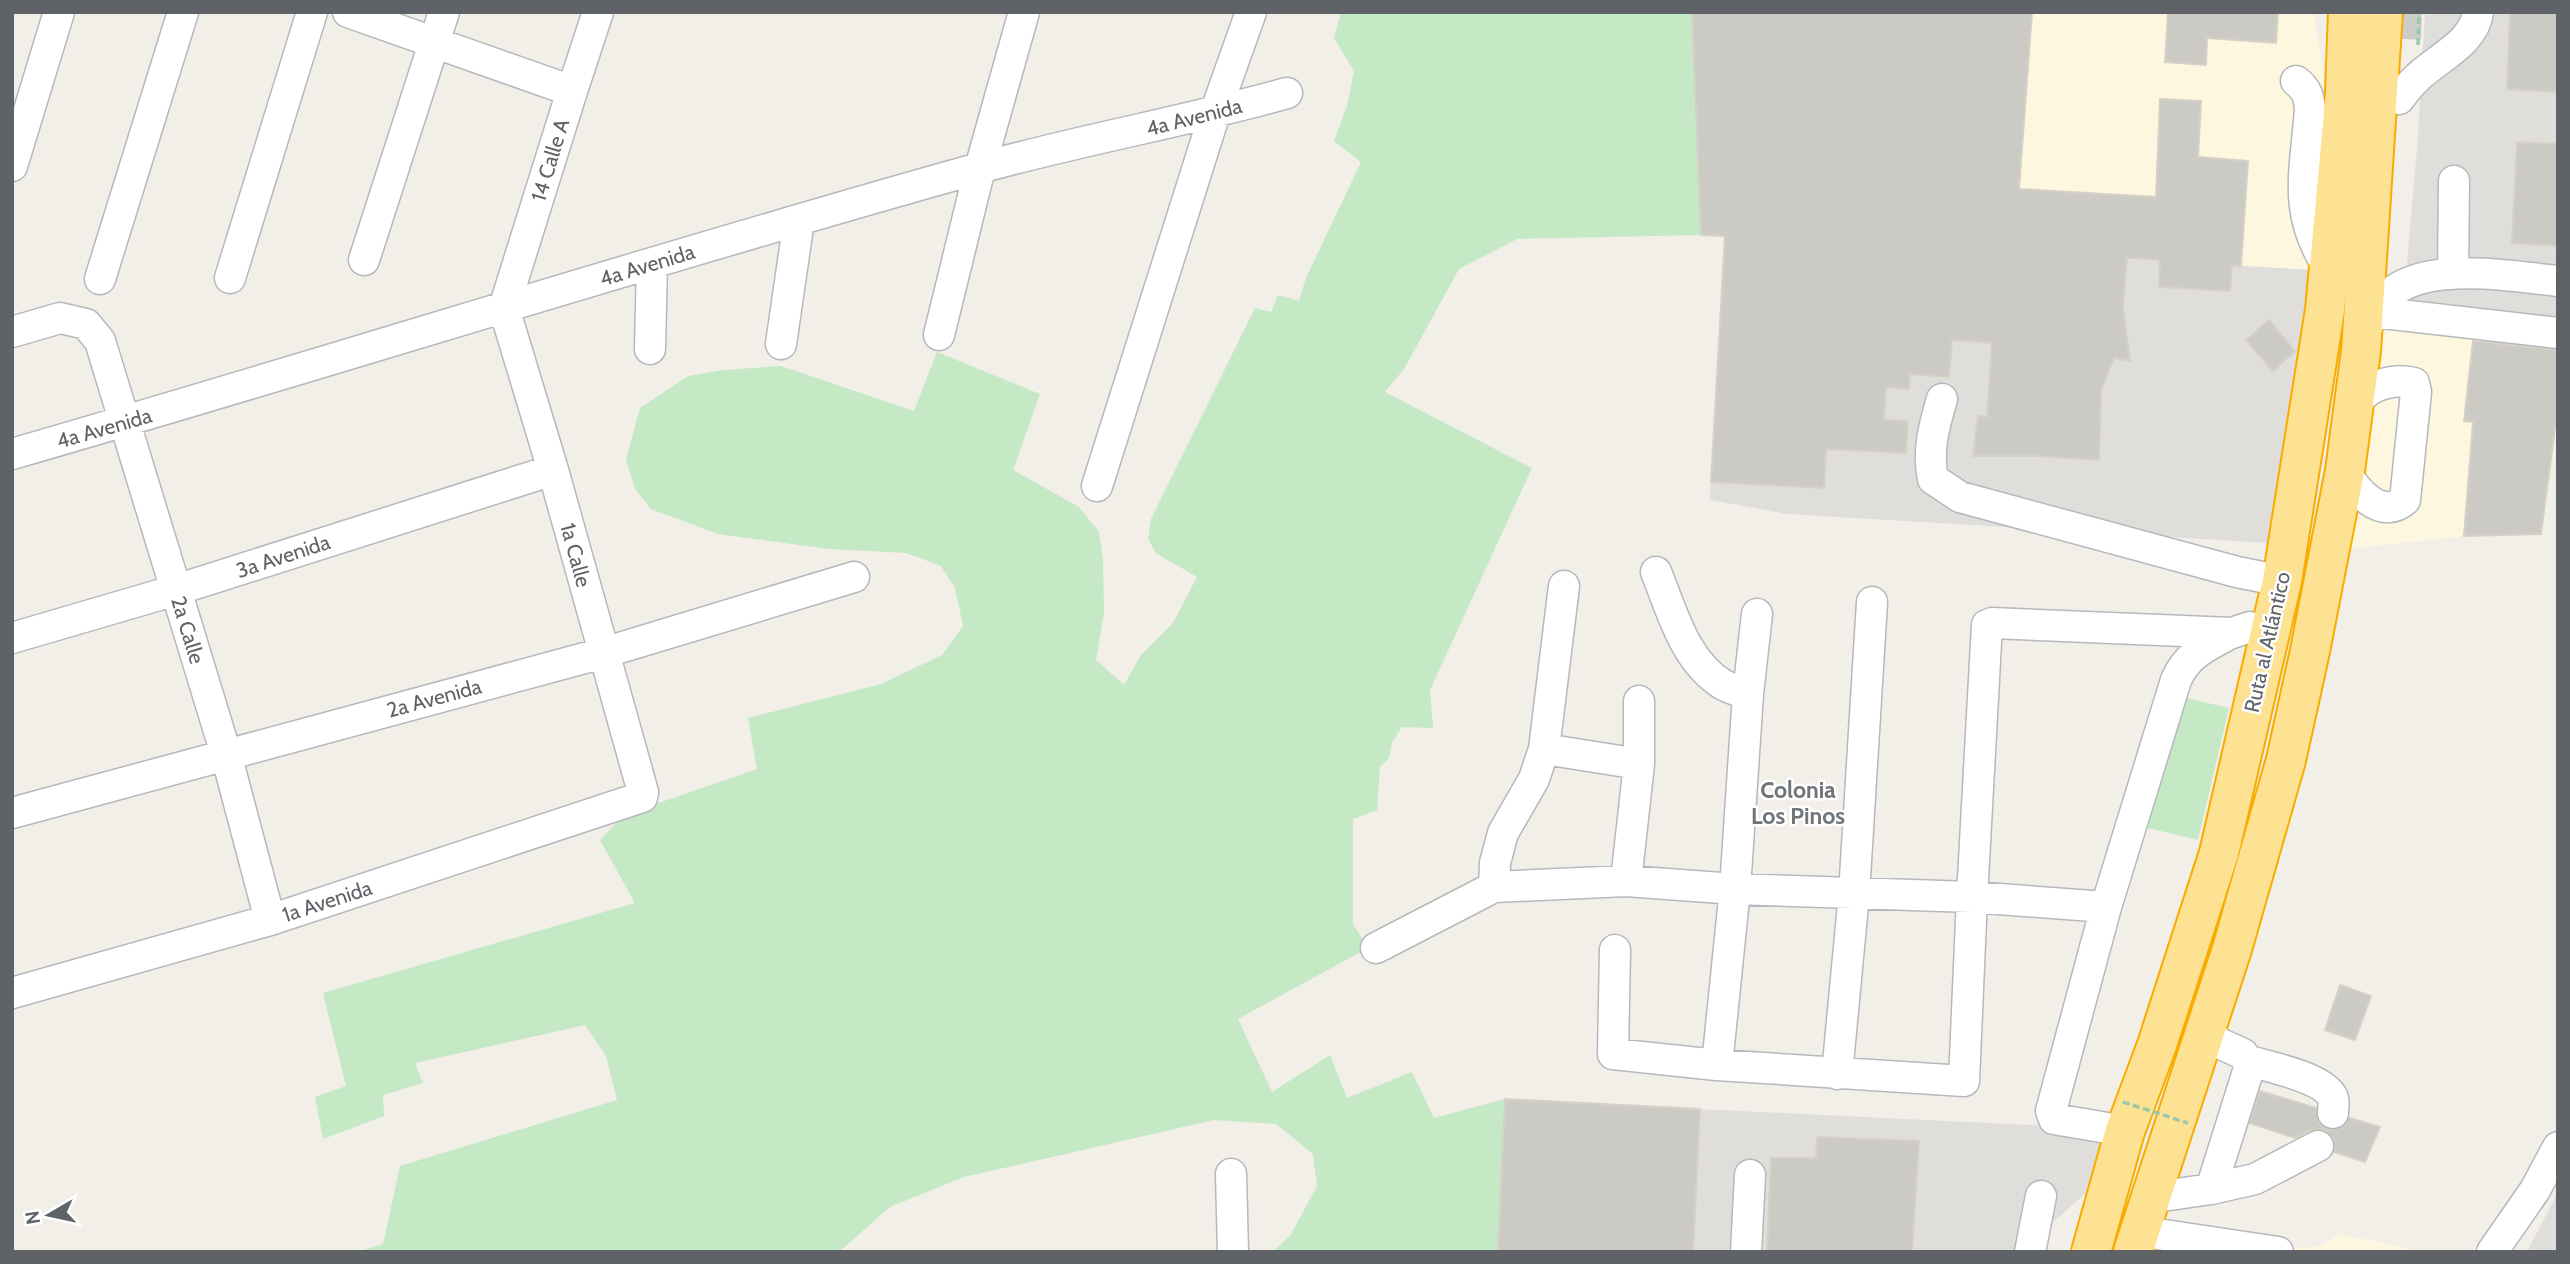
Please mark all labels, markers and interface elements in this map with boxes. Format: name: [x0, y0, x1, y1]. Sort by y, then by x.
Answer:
street label: 4a Avenida: [1143, 93, 1245, 141]
street label: 14 Calle A: [526, 116, 574, 204]
street label: 4a Avenida: [597, 239, 697, 291]
street label: 4a Avenida: [53, 402, 155, 454]
street label: 1a Calle: [555, 520, 597, 590]
street label: 3a Avenida: [233, 529, 333, 583]
street label: Ruta al Atlántico: [2239, 569, 2295, 715]
street label: 2a Calle: [166, 593, 210, 667]
street label: 2a Avenida: [384, 673, 484, 723]
district label: Colonia Los Pinos: [1751, 776, 1845, 830]
street label: 1a Avenida: [279, 875, 375, 927]
north arrow: [14, 1180, 84, 1250]
text: N: [20, 1209, 45, 1226]

